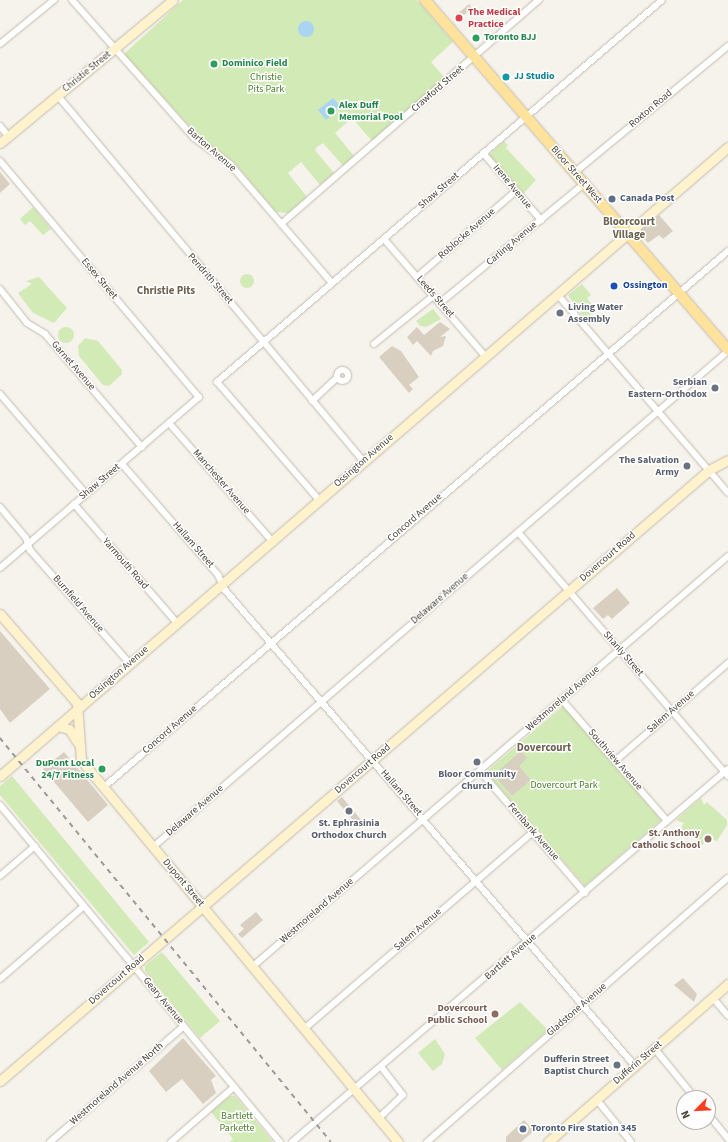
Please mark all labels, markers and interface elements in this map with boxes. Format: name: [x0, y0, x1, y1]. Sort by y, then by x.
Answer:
place label: The Medical Practice: [468, 6, 520, 30]
marker: The Medical Practice: [453, 12, 465, 24]
place label: Toronto BJJ: [484, 32, 536, 44]
marker: Toronto BJJ: [471, 33, 481, 43]
street label: Christie Street: [60, 49, 114, 95]
place label: Dominico Field: [222, 58, 287, 70]
marker: Dominico Field: [209, 59, 219, 69]
street label: Crawford Street: [409, 63, 467, 115]
park label: Christie Pits Park: [248, 71, 284, 94]
place label: JJ Studio: [514, 71, 555, 83]
marker: JJ Studio: [501, 72, 511, 82]
street label: Roxton Road: [627, 87, 675, 131]
place label: Alex Duff Memorial Pool: [339, 99, 402, 122]
marker: Alex Duff Memorial Pool: [326, 106, 336, 116]
street label: Barton Avenue: [184, 125, 238, 175]
street label: Bloor Street West: [548, 144, 604, 206]
street label: Irene Avenue: [490, 162, 534, 212]
street label: Shaw Street: [416, 170, 462, 212]
place label: Canada Post: [620, 193, 674, 205]
marker: Canada Post: [607, 194, 617, 204]
street label: Roblocke Avenue: [436, 206, 498, 262]
district label: Bloorcourt Village: [603, 216, 655, 242]
street label: Carling Avenue: [484, 219, 540, 269]
street label: Pendrith Street: [185, 251, 235, 307]
street label: Essex Street: [78, 256, 120, 302]
street label: Leeds Street: [414, 274, 456, 320]
marker: Ossington: [608, 280, 620, 292]
place label: Ossington: [623, 280, 667, 292]
district label: Christie Pits: [137, 284, 195, 298]
place label: Living Water Assembly: [568, 301, 623, 324]
marker: Living Water Assembly: [555, 308, 565, 318]
street label: Garnet Avenue: [48, 339, 98, 393]
place label: Serbian Eastern-Orthodox: [628, 376, 707, 400]
marker: Serbian Eastern-Orthodox: [710, 383, 720, 393]
street label: Ossington Avenue: [332, 432, 396, 490]
street label: Manchester Avenue: [190, 447, 252, 517]
place label: The Salvation Army: [619, 454, 679, 478]
street label: Shaw Street: [77, 461, 123, 503]
marker: The Salvation Army: [682, 461, 692, 471]
street label: Concord Avenue: [385, 491, 445, 545]
street label: Hallam Street: [170, 520, 216, 570]
street label: Dovercourt Road: [578, 530, 638, 584]
street label: Yarmouth Road: [99, 536, 151, 592]
street label: Delaware Avenue: [409, 571, 471, 627]
street label: Burnfield Avenue: [50, 573, 106, 635]
street label: Shanly Street: [600, 629, 646, 679]
street label: Ossington Avenue: [87, 644, 151, 702]
street label: Westmoreland Avenue: [524, 664, 602, 734]
street label: Salem Avenue: [645, 688, 697, 736]
street label: Concord Avenue: [140, 703, 200, 757]
street label: Southview Avenue: [585, 727, 645, 793]
district label: Dovercourt: [517, 741, 571, 755]
street label: Dovercourt Road: [333, 742, 393, 796]
place label: DuPont Local 24/7 Fitness: [36, 757, 94, 780]
marker: Bloor Community Church: [472, 757, 482, 767]
marker: DuPont Local 24/7 Fitness: [97, 764, 107, 774]
street label: Hallam Street: [378, 768, 424, 818]
place label: Bloor Community Church: [438, 768, 516, 792]
park label: Dovercourt Park: [530, 780, 598, 792]
street label: Delaware Avenue: [164, 783, 226, 839]
street label: Fernbank Avenue: [505, 801, 561, 863]
marker: St. Ephrasinia Orthodox Church: [344, 806, 354, 816]
place label: St. Ephrasinia Orthodox Church: [311, 817, 387, 840]
place label: St. Anthony Catholic School: [632, 827, 700, 850]
marker: St. Anthony Catholic School: [703, 834, 713, 844]
street label: Dupont Street: [160, 857, 206, 909]
street label: Westmoreland Avenue: [278, 876, 356, 946]
street label: Salem Avenue: [392, 906, 444, 954]
street label: Bartlett Avenue: [483, 931, 539, 983]
street label: Dovercourt Road: [87, 953, 147, 1007]
street label: Geary Avenue: [140, 975, 186, 1027]
street label: Gladstone Avenue: [545, 981, 609, 1039]
place label: Dovercourt Public School: [427, 1002, 487, 1026]
marker: Dovercourt Public School: [490, 1009, 500, 1019]
street label: Dufferin Street: [611, 1039, 665, 1087]
street label: Westmoreland Avenue North: [68, 1040, 166, 1128]
place label: Dufferin Street Baptist Church: [544, 1053, 609, 1076]
marker: Dufferin Street Baptist Church: [612, 1060, 622, 1070]
north arrow: [676, 1090, 716, 1130]
text: N: [677, 1108, 694, 1121]
park label: Bartlett Parkette: [220, 1110, 254, 1134]
place label: Toronto Fire Station 345: [531, 1123, 636, 1135]
marker: Toronto Fire Station 345: [518, 1124, 528, 1134]

